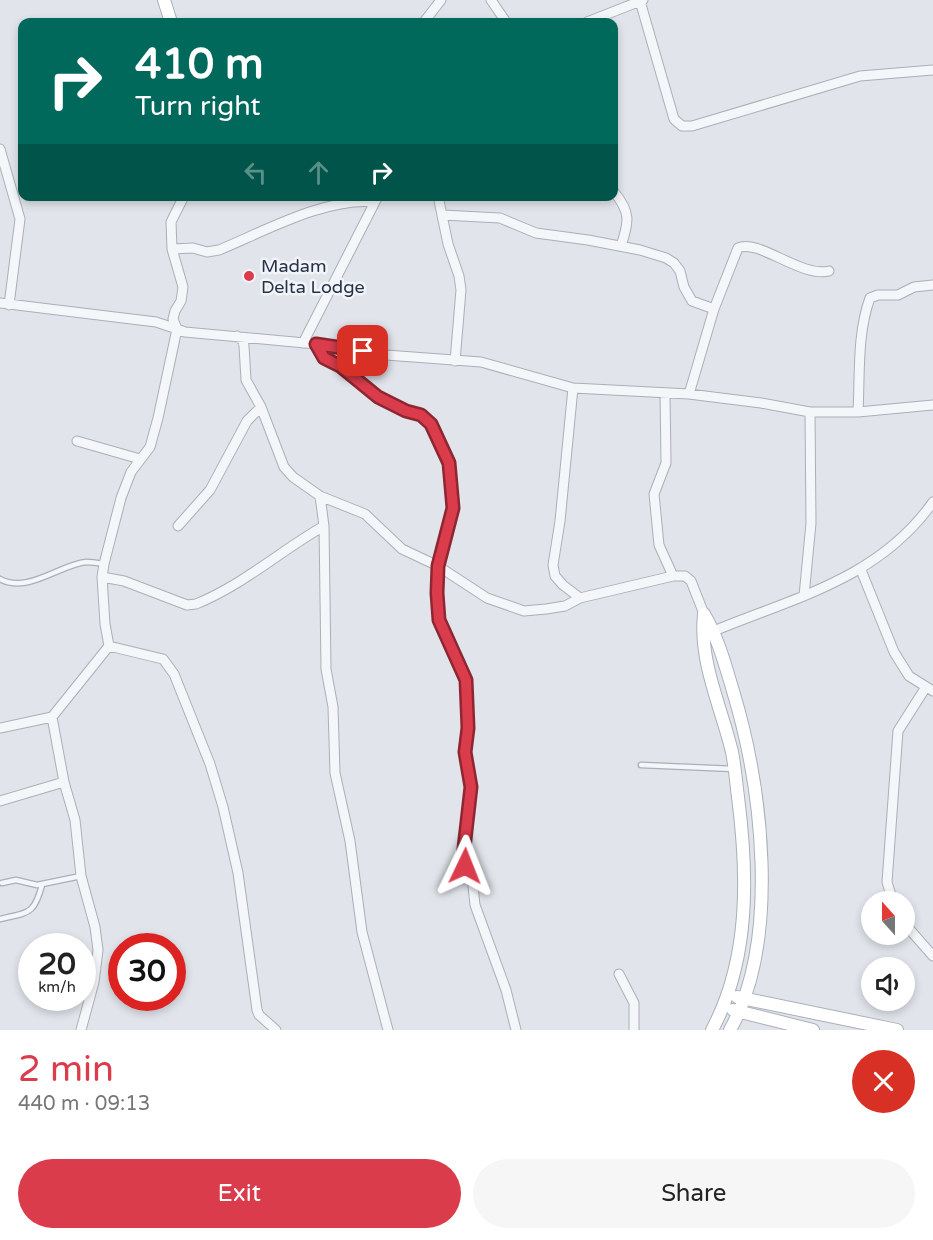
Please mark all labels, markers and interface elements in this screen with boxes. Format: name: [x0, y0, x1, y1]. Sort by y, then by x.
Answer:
text: 410 m: [135, 39, 264, 90]
icon: right: [36, 42, 114, 120]
text: Turn right: [135, 90, 261, 123]
icon: left: [239, 156, 272, 189]
icon: ahead: [302, 156, 335, 189]
icon: right: [365, 156, 398, 189]
place label: Madam Delta Lodge: [261, 255, 365, 298]
marker: Madam Delta Lodge: [242, 269, 256, 283]
pin: [337, 325, 388, 376]
icon: arrive: [346, 334, 379, 367]
position arrow: [433, 834, 497, 898]
north arrow: [861, 891, 915, 945]
map controls: [861, 891, 915, 1011]
speed limit sign: 30: [108, 933, 186, 1011]
text: 20: [38, 946, 76, 983]
button: sound: [861, 957, 915, 1011]
text: km/h: [38, 978, 76, 996]
text: 2 min: [18, 1048, 114, 1091]
button: close: [852, 1050, 915, 1113]
text: 440 m · 09:13: [18, 1092, 150, 1116]
button: Exit: [18, 1159, 461, 1228]
button: Share: [473, 1159, 915, 1228]

